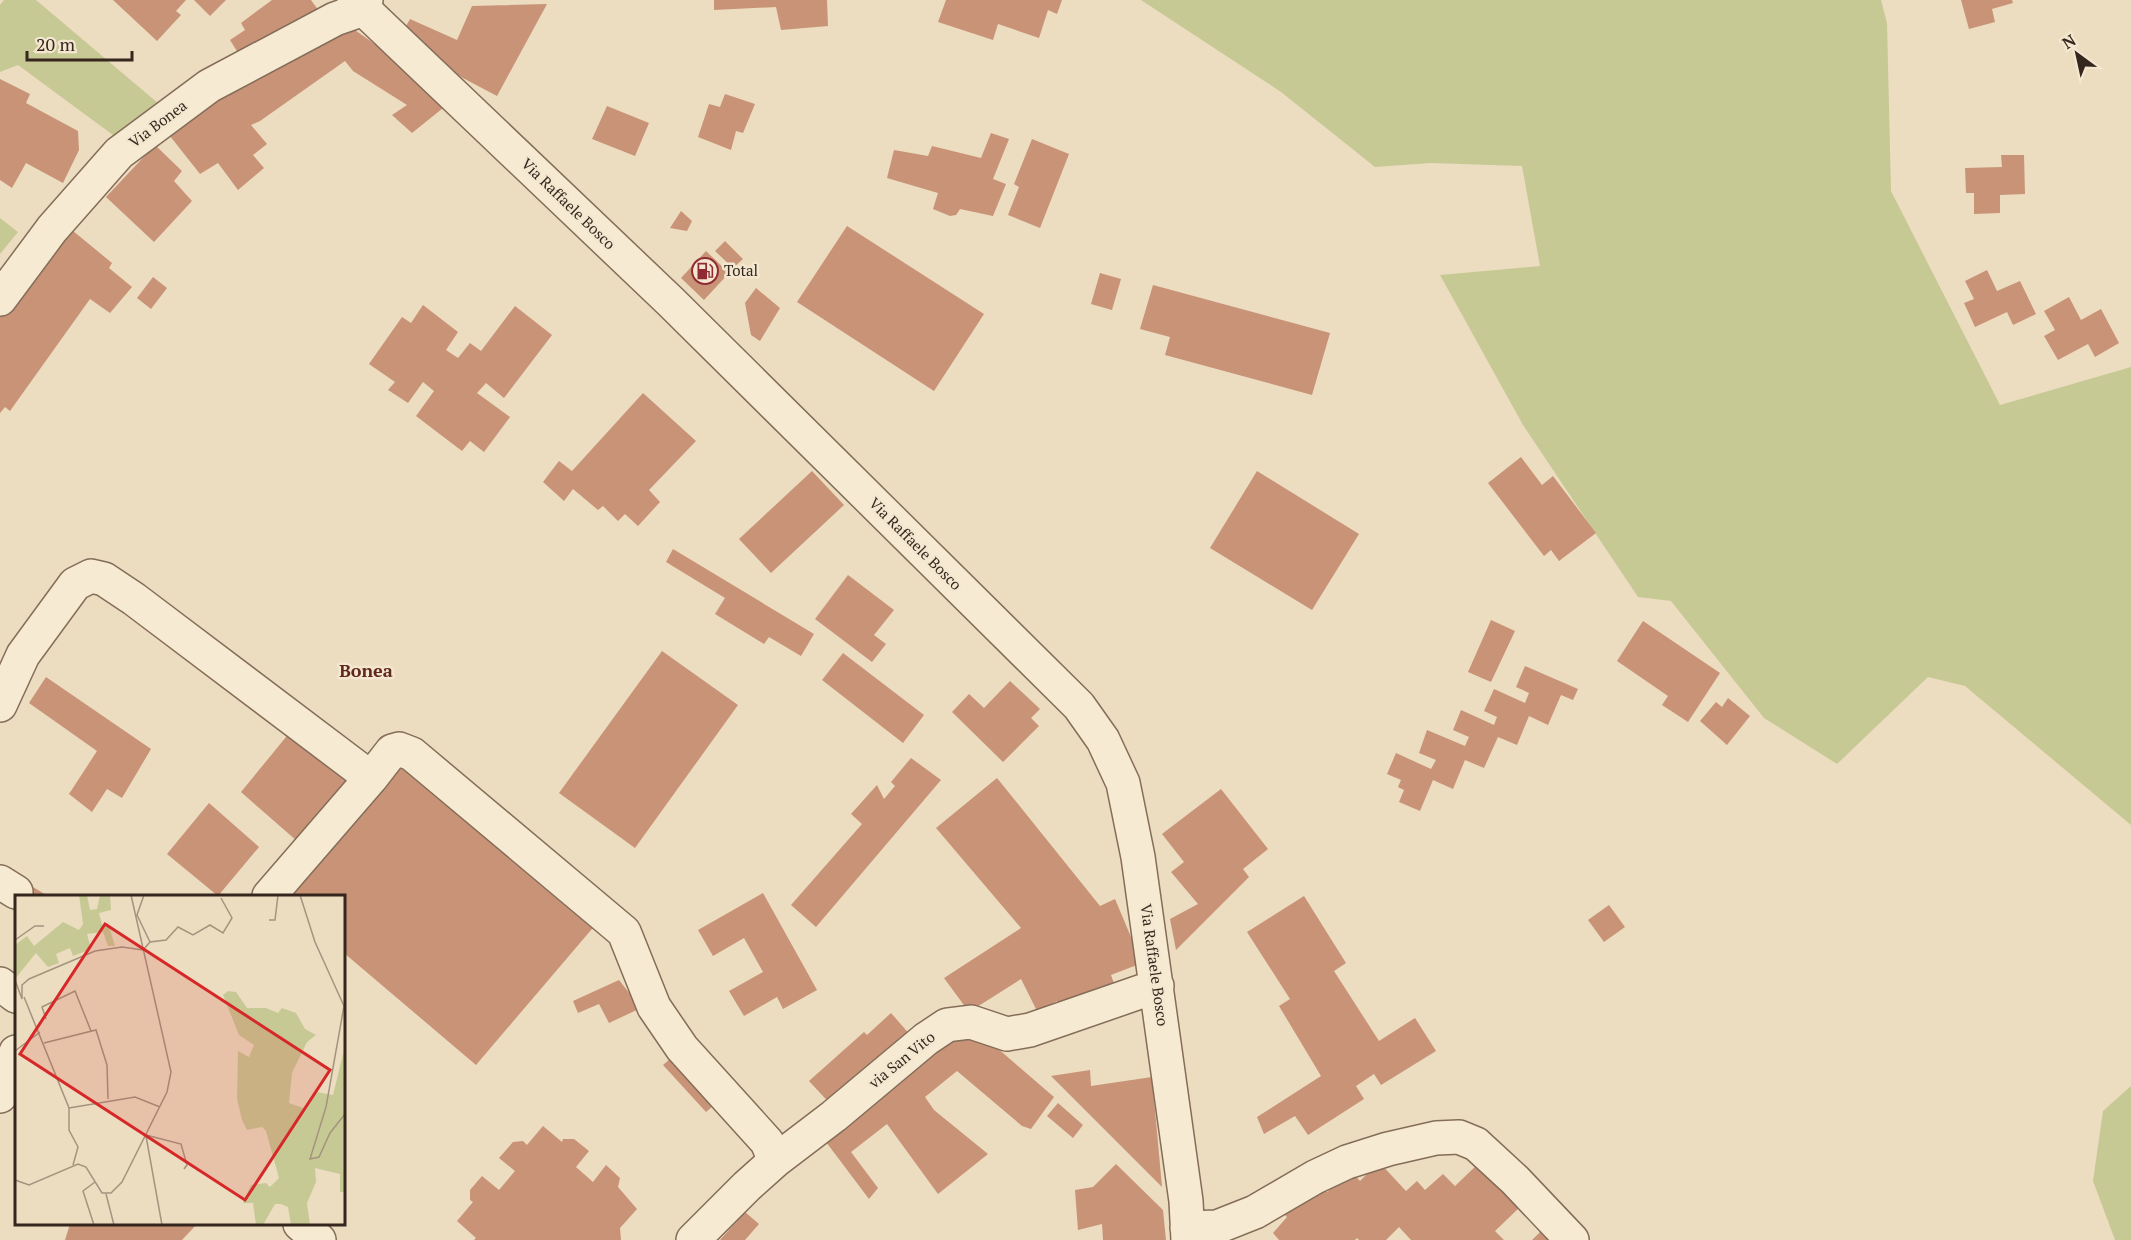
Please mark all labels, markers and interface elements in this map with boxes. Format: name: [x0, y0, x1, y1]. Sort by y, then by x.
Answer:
scale bar: [27, 24, 132, 62]
north arrow: [2047, 24, 2107, 84]
text: N: [2058, 29, 2080, 54]
text: 20 m: [36, 32, 76, 56]
street label: Via Bonea: [124, 95, 191, 152]
street label: Via Raffaele Bosco: [517, 153, 620, 253]
fuel station icon: Total: [690, 256, 720, 286]
place label: Total: [724, 260, 758, 280]
street label: Via Raffaele Bosco: [865, 493, 966, 594]
district label: Bonea: [339, 658, 393, 682]
inset map: [15, 895, 345, 1225]
street label: Via Raffaele Bosco: [1137, 902, 1173, 1027]
street label: via San Vito: [863, 1026, 939, 1093]

